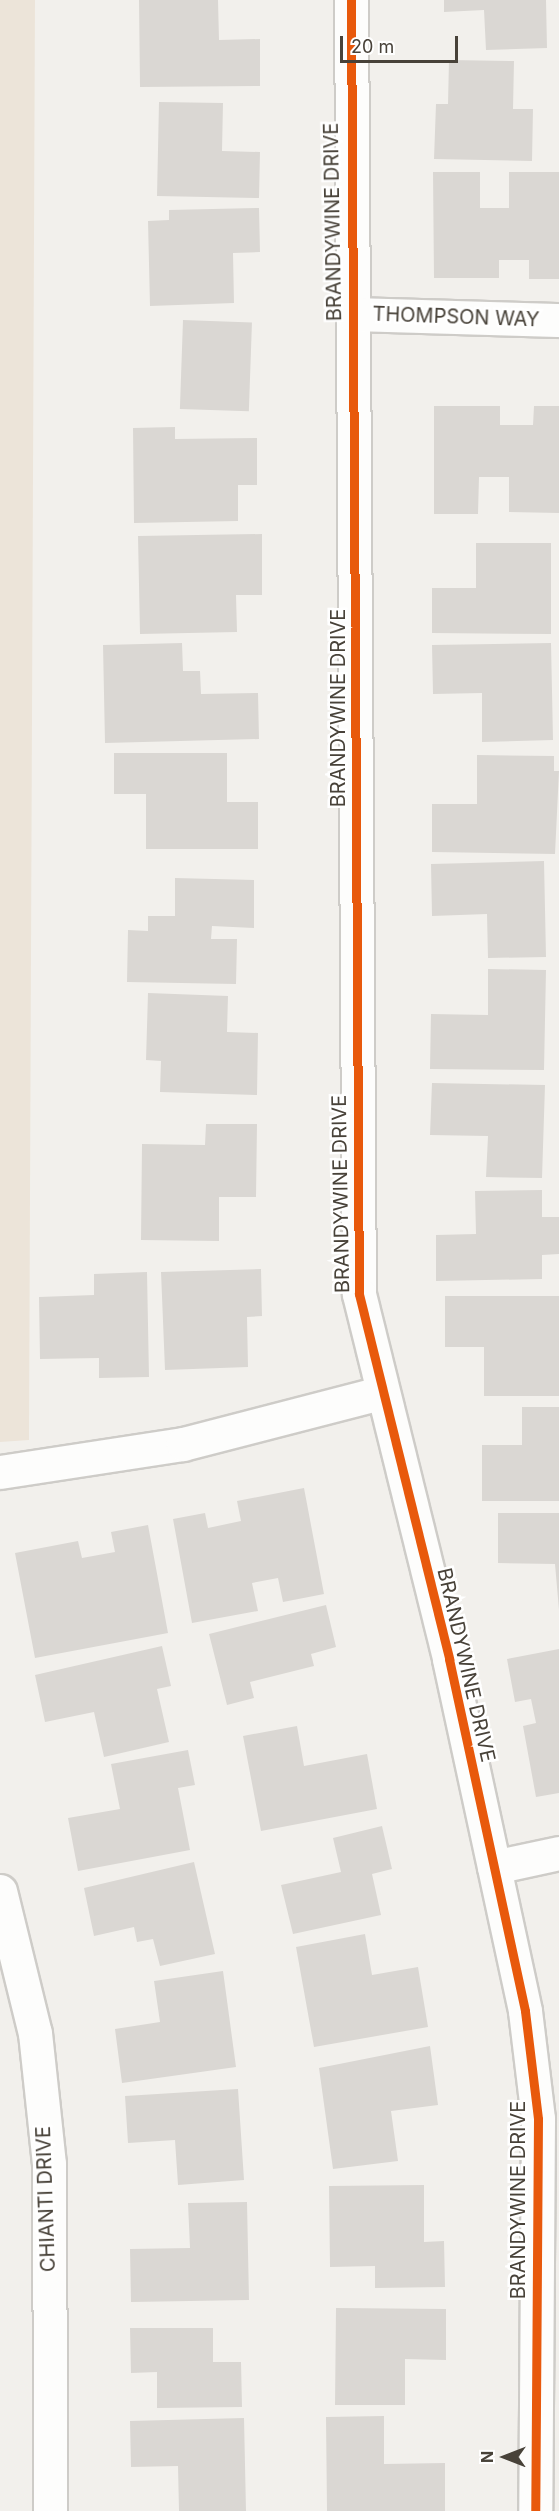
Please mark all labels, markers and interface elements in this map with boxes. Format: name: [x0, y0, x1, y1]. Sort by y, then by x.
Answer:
scale bar: [343, 24, 462, 62]
text: 20 m: [351, 36, 394, 57]
street label: BRANDYWINE DRIVE: [319, 123, 347, 321]
street label: THOMPSON WAY: [372, 302, 540, 332]
street label: BRANDYWINE DRIVE: [326, 609, 350, 807]
street label: BRANDYWINE DRIVE: [327, 1095, 355, 1293]
street label: BRANDYWINE DRIVE: [432, 1566, 500, 1764]
street label: BRANDYWINE DRIVE: [506, 2101, 530, 2299]
street label: CHIANTI DRIVE: [31, 2126, 61, 2272]
north arrow: [475, 2427, 535, 2487]
text: N: [477, 2451, 497, 2463]

